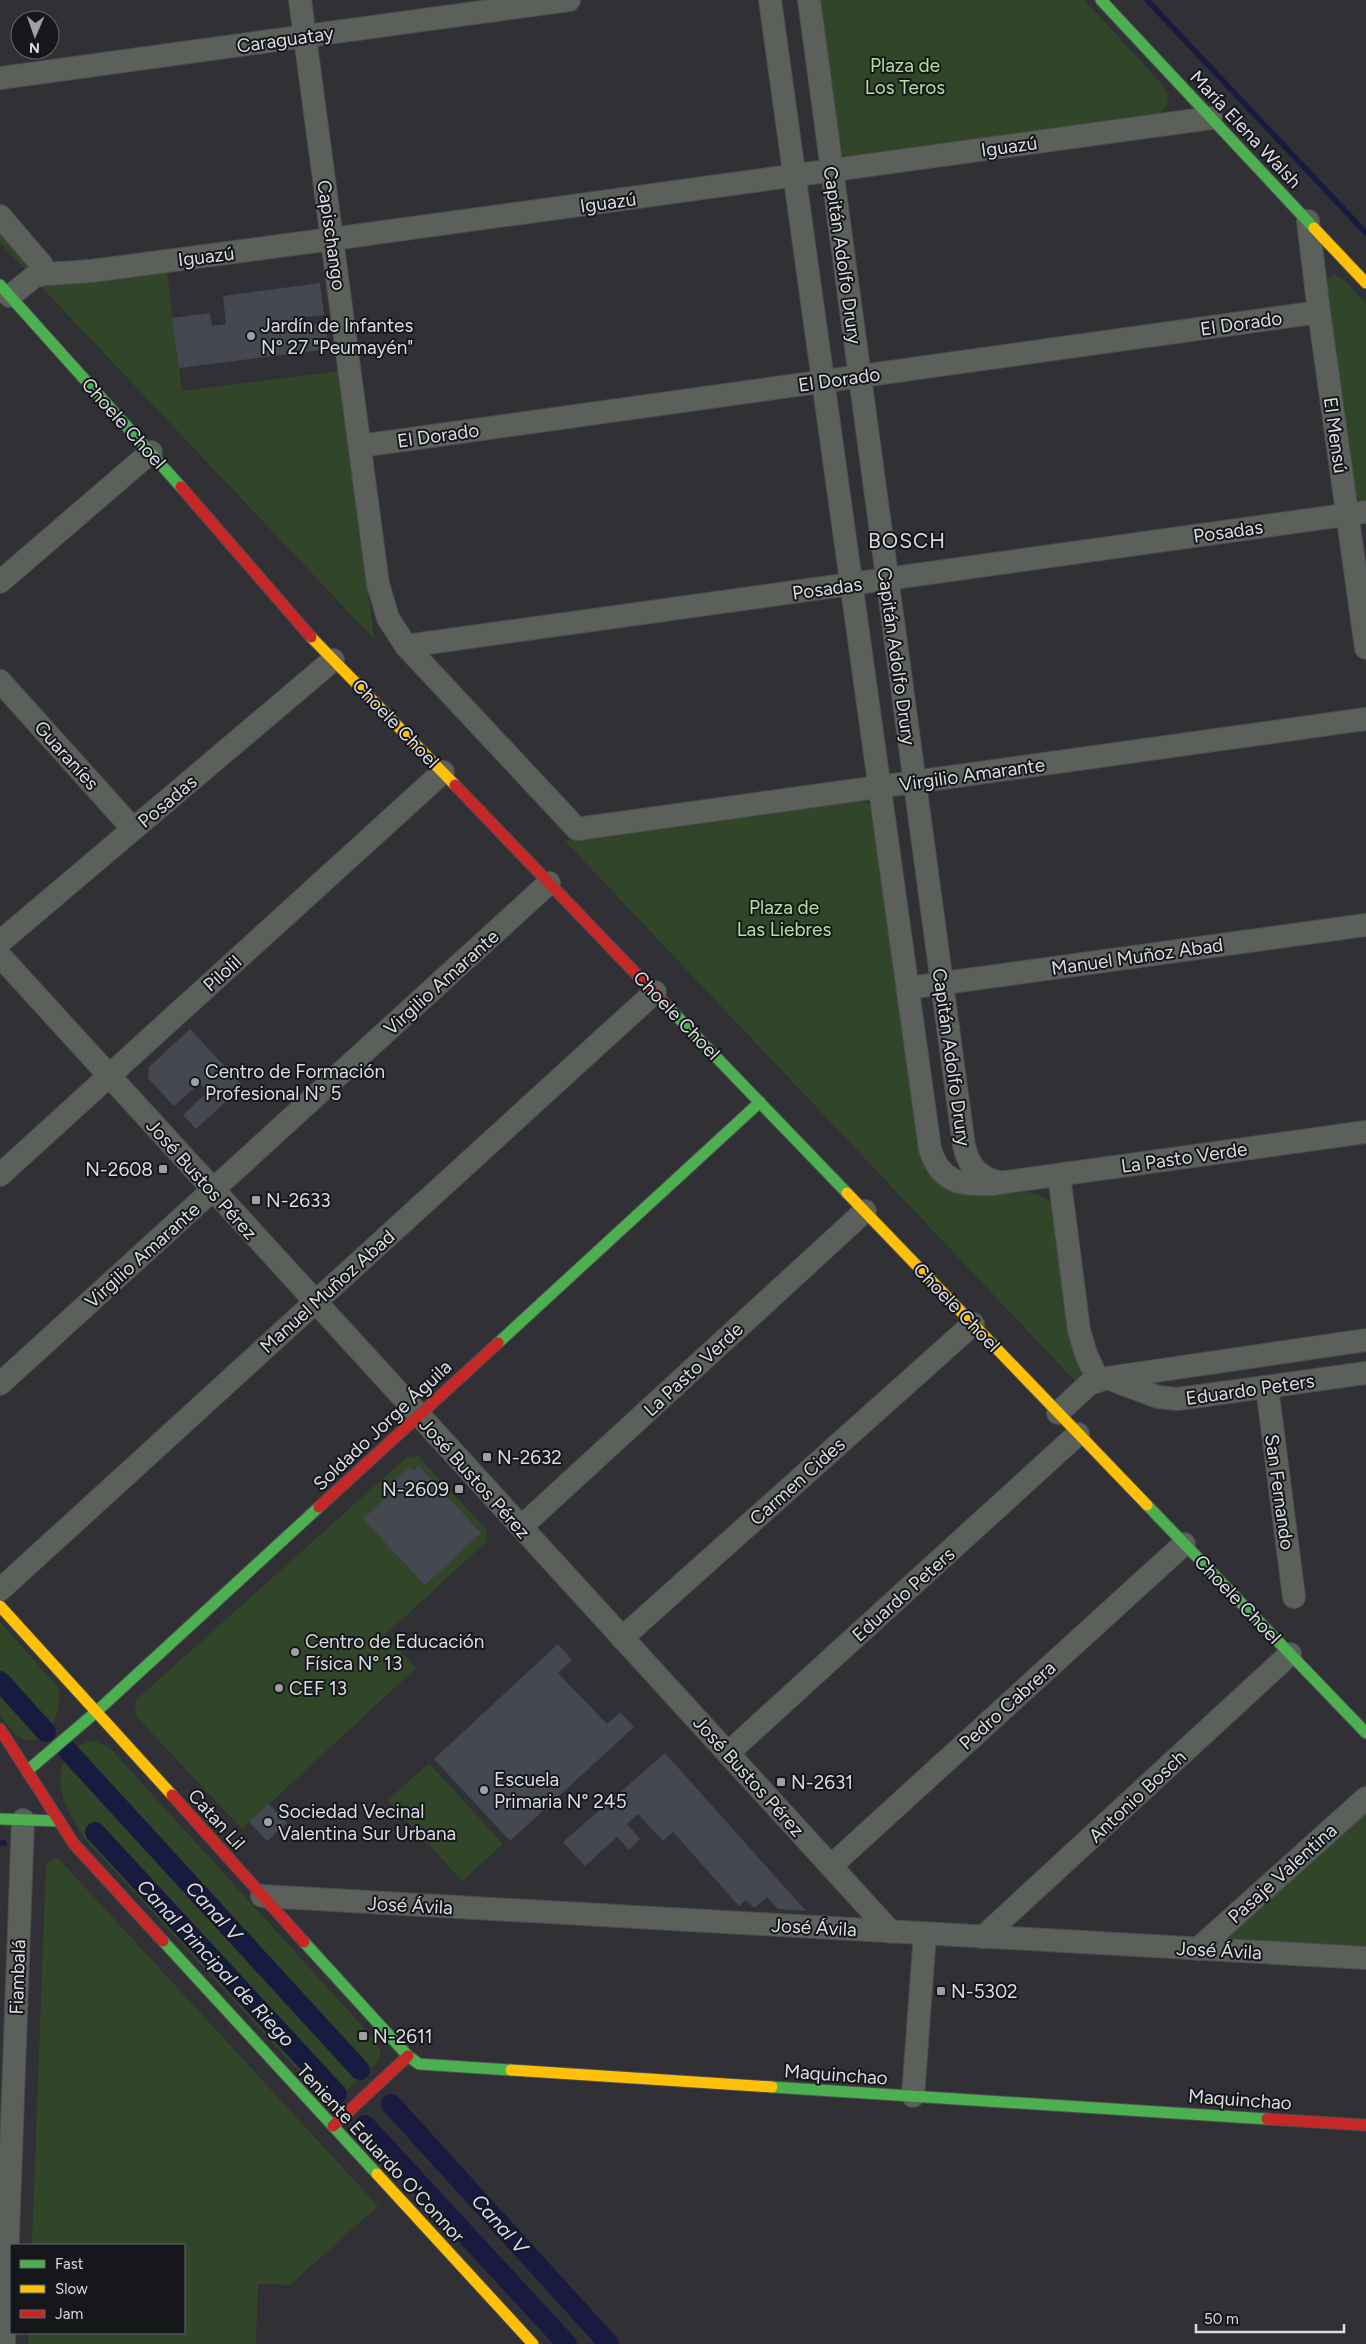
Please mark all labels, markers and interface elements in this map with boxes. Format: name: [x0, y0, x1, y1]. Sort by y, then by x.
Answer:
north arrow: [10, 10, 60, 60]
street label: Caraguatay: [235, 21, 335, 58]
text: N: [29, 39, 40, 56]
park label: Plaza de Los Teros: [865, 54, 945, 99]
street label: María Elena Walsh: [1185, 66, 1306, 193]
street label: Iguazú: [979, 131, 1039, 162]
street label: Capitán Adolfo Drury: [819, 165, 866, 345]
street label: Capischango: [312, 178, 351, 292]
street label: Iguazú: [578, 187, 638, 218]
street label: Iguazú: [177, 242, 236, 271]
street label: El Dorado: [1199, 306, 1284, 341]
place label: Jardín de Infantes N° 27 "Peumayén": [261, 314, 413, 359]
marker: Jardín de Infantes N° 27 "Peumayén": [245, 330, 257, 342]
street label: El Dorado: [797, 362, 882, 397]
street label: Choele Choel: [77, 373, 171, 474]
street label: El Mensú: [1319, 396, 1352, 475]
street label: El Dorado: [396, 418, 481, 453]
street label: Posadas: [1192, 515, 1264, 548]
district label: BOSCH: [868, 528, 946, 553]
street label: Capitán Adolfo Drury: [873, 566, 920, 746]
street label: Posadas: [791, 572, 863, 605]
street label: Choele Choel: [347, 674, 444, 773]
street label: Guaraníes: [30, 716, 104, 795]
street label: Virgilio Amarante: [898, 753, 1046, 796]
street label: Posadas: [133, 770, 202, 833]
park label: Plaza de Las Liebres: [737, 896, 831, 941]
street label: Virgilio Amarante: [379, 925, 504, 1040]
street label: Manuel Muñoz Abad: [1050, 933, 1225, 980]
street label: Pilolil: [199, 950, 246, 996]
street label: Choele Choel: [628, 966, 725, 1065]
street label: Capitán Adolfo Drury: [928, 967, 975, 1147]
place label: Centro de Formación Profesional N° 5: [205, 1060, 385, 1105]
marker: Centro de Formación Profesional N° 5: [189, 1076, 201, 1088]
street label: José Bustos Pérez: [141, 1114, 262, 1245]
street label: La Pasto Verde: [1119, 1137, 1249, 1178]
place label: N-2608: [85, 1158, 153, 1181]
marker: N-2608: [157, 1163, 169, 1175]
place label: N-2633: [266, 1189, 331, 1212]
marker: N-2633: [250, 1194, 262, 1206]
street label: Virgilio Amarante: [80, 1198, 205, 1313]
street label: Manuel Muñoz Abad: [255, 1225, 399, 1358]
street label: Choele Choel: [908, 1258, 1005, 1357]
street label: La Pasto Verde: [639, 1318, 748, 1421]
street label: Soldado Jorge Águila: [308, 1355, 456, 1495]
street label: Eduardo Peters: [1184, 1369, 1316, 1410]
street label: José Bustos Pérez: [414, 1413, 535, 1544]
street label: Carmen Cides: [745, 1433, 850, 1530]
street label: San Fernando: [1260, 1433, 1299, 1551]
place label: N-2632: [497, 1446, 562, 1469]
marker: N-2632: [481, 1451, 493, 1463]
place label: N-2609: [382, 1478, 449, 1501]
marker: N-2609: [453, 1483, 465, 1495]
street label: Eduardo Peters: [847, 1542, 959, 1646]
street label: Choele Choel: [1189, 1550, 1286, 1649]
place label: Centro de Educación Física N° 13: [305, 1630, 484, 1675]
marker: Centro de Educación Física N° 13: [289, 1646, 301, 1658]
street label: Pedro Cabrera: [954, 1656, 1060, 1755]
place label: CEF 13: [289, 1677, 347, 1700]
marker: CEF 13: [273, 1682, 285, 1694]
street label: José Bustos Pérez: [688, 1711, 809, 1842]
street label: Antonio Bosch: [1084, 1745, 1191, 1847]
place label: Escuela Primaria N° 245: [494, 1768, 627, 1813]
place label: N-2631: [791, 1771, 853, 1794]
marker: N-2631: [775, 1776, 787, 1788]
street label: Catan Lil: [183, 1784, 250, 1855]
marker: Escuela Primaria N° 245: [478, 1784, 490, 1796]
place label: Sociedad Vecinal Valentina Sur Urbana: [278, 1800, 456, 1845]
marker: Sociedad Vecinal Valentina Sur Urbana: [262, 1816, 274, 1828]
street label: Pasaje Valentina: [1223, 1819, 1341, 1928]
water label: Canal Principal de Riego: [132, 1874, 300, 2052]
water label: Canal V: [181, 1876, 249, 1947]
street label: José Ávila: [367, 1892, 453, 1919]
street label: José Ávila: [771, 1914, 857, 1941]
street label: José Ávila: [1176, 1937, 1262, 1964]
street label: Fiambalá: [5, 1939, 30, 2015]
place label: N-5302: [951, 1980, 1018, 2003]
marker: N-5302: [935, 1985, 947, 1997]
place label: N-2611: [373, 2025, 433, 2048]
marker: N-2611: [357, 2030, 369, 2042]
street label: Teniente Eduardo O'Connor: [292, 2059, 470, 2248]
street label: Maquinchao: [783, 2059, 889, 2090]
street label: Maquinchao: [1187, 2084, 1293, 2115]
water label: Canal V: [467, 2189, 535, 2260]
legend: [10, 2244, 185, 2334]
text: Fast: [55, 2255, 84, 2273]
text: Slow: [55, 2280, 88, 2298]
scale bar: [1196, 2302, 1344, 2334]
text: Jam: [55, 2305, 83, 2323]
text: 50 m: [1204, 2310, 1239, 2328]

